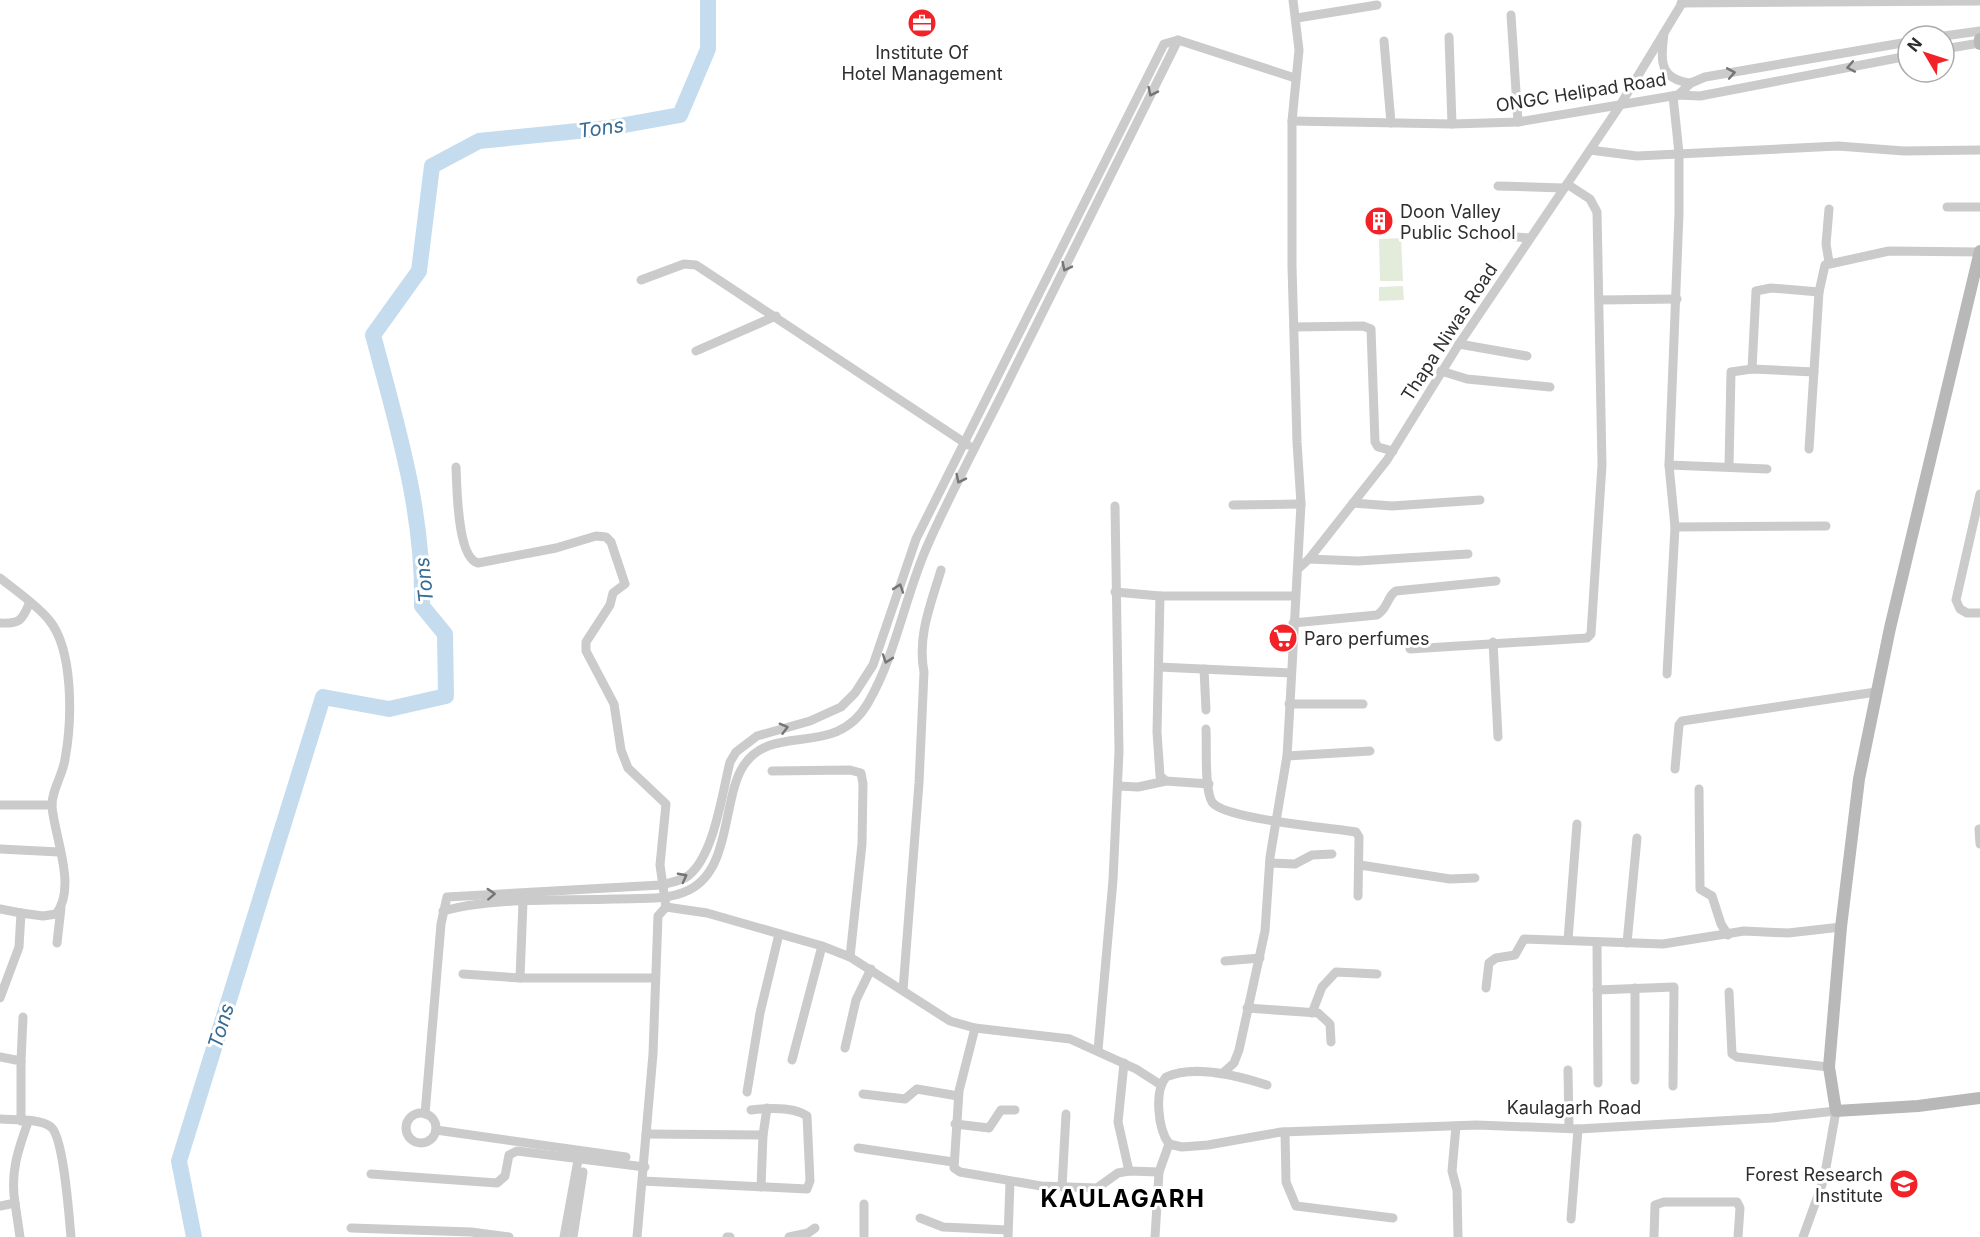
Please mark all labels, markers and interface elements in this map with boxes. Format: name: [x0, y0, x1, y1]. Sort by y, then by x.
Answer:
office icon: Institute Of Hotel Management: [906, 7, 938, 39]
north arrow: [1896, 24, 1956, 84]
text: N: [1903, 34, 1926, 56]
place label: Institute Of Hotel Management: [841, 42, 1003, 84]
one-way arrow: [1846, 60, 1856, 73]
one-way arrow: [1725, 67, 1735, 80]
street label: ONGC Helipad Road: [1494, 68, 1668, 116]
one-way arrow: [1148, 86, 1160, 97]
water label: Tons: [577, 113, 625, 143]
place label: Doon Valley Public School: [1400, 201, 1516, 243]
building icon: Doon Valley Public School: [1363, 205, 1395, 237]
street label: Thapa Niwas Road: [1397, 259, 1501, 405]
one-way arrow: [1061, 260, 1073, 271]
one-way arrow: [956, 472, 967, 483]
water label: Tons: [410, 556, 438, 604]
one-way arrow: [892, 583, 905, 594]
supermarket icon: Paro perfumes: [1267, 622, 1299, 654]
place label: Paro perfumes: [1304, 628, 1430, 649]
one-way arrow: [882, 654, 895, 664]
one-way arrow: [779, 723, 789, 735]
one-way arrow: [677, 872, 688, 884]
one-way arrow: [486, 887, 495, 900]
water label: Tons: [203, 1001, 239, 1051]
street label: Kaulagarh Road: [1507, 1097, 1641, 1118]
place label: Forest Research Institute: [1745, 1164, 1883, 1206]
school or university icon: Forest Research Institute: [1888, 1168, 1920, 1200]
district label: KAULAGARH: [1040, 1184, 1206, 1213]

